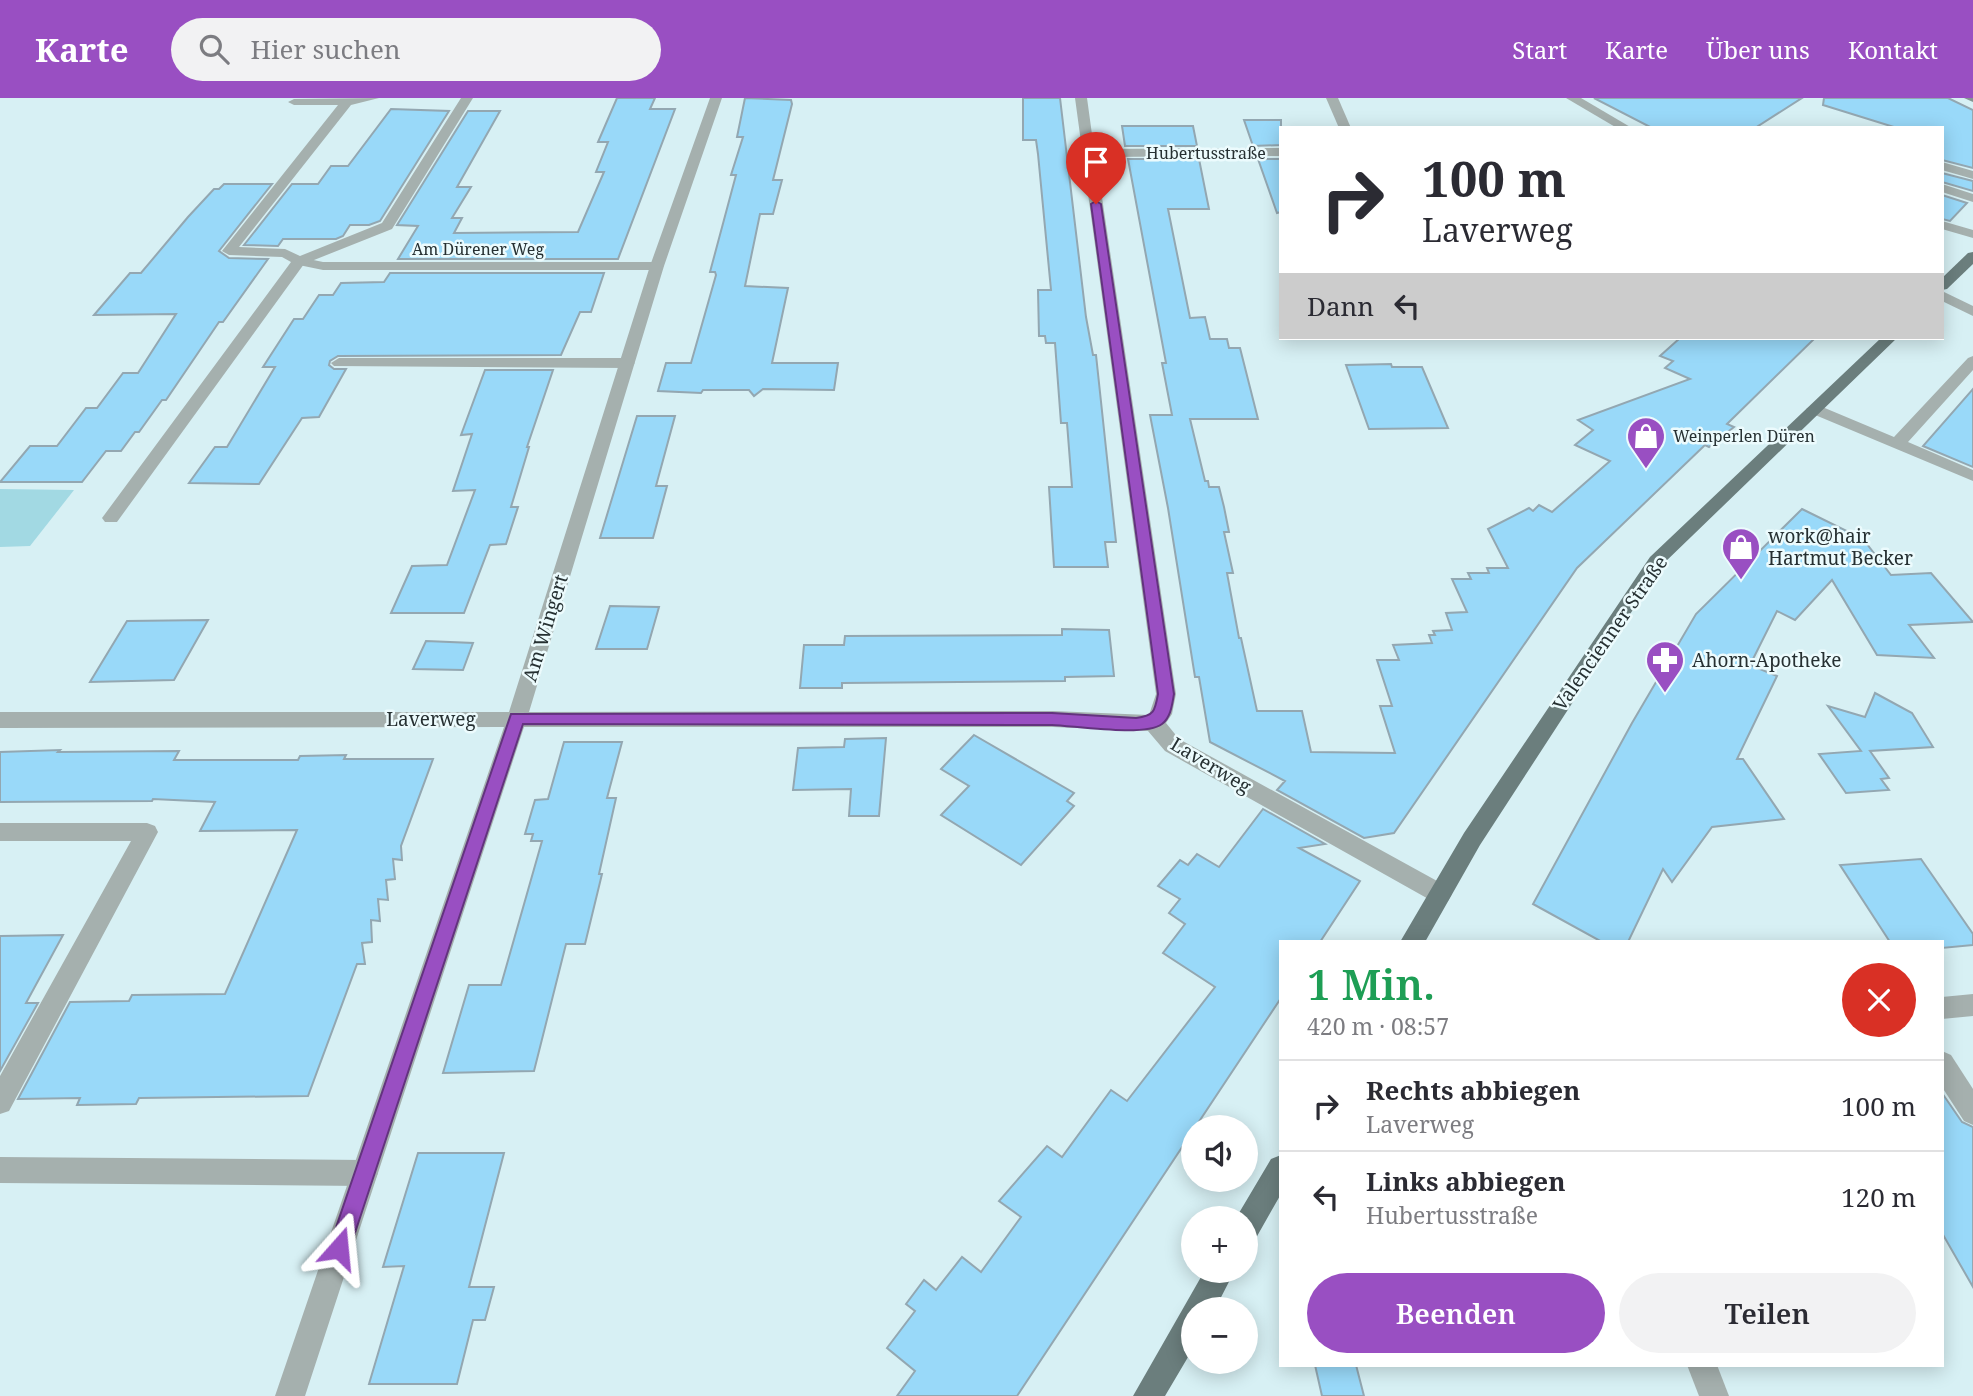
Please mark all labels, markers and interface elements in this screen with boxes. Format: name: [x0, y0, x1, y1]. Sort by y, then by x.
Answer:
search box: [171, 18, 661, 81]
text: Karte: [35, 27, 129, 72]
icon: search: [195, 30, 233, 68]
text: Hier suchen: [251, 31, 401, 67]
text: Start: [1512, 33, 1567, 66]
text: Karte: [1605, 33, 1668, 66]
text: Über uns: [1706, 33, 1810, 66]
text: Kontakt: [1848, 33, 1938, 66]
pin: [1066, 132, 1126, 204]
street label: Hubertusstraße: [1146, 142, 1266, 164]
icon: arrive: [1077, 143, 1115, 181]
text: 100 m: [1422, 145, 1566, 211]
icon: right: [1307, 154, 1398, 245]
text: Laverweg: [1422, 208, 1573, 251]
street label: Am Dürener Weg: [412, 238, 544, 260]
icon: left: [1388, 287, 1426, 325]
text: Dann: [1307, 288, 1374, 324]
shop icon: Weinperlen Düren: [1625, 415, 1667, 470]
place label: Weinperlen Düren: [1673, 425, 1815, 447]
place label: work@hair Hartmut Becker: [1768, 523, 1913, 571]
shop icon: work@hair Hartmut Becker: [1720, 526, 1762, 581]
street label: Valencienner Straße: [1547, 550, 1673, 716]
street label: Am Wingert: [516, 571, 574, 685]
pharmacy icon: Ahorn-Apotheke: [1644, 639, 1686, 694]
place label: Ahorn-Apotheke: [1692, 647, 1841, 673]
street label: Laverweg: [386, 706, 476, 732]
street label: Laverweg: [1166, 731, 1256, 799]
text: 1 Min.: [1307, 955, 1435, 1012]
button: close: [1842, 963, 1916, 1037]
text: 420 m · 08:57: [1307, 1010, 1449, 1042]
text: Rechts abbiegen: [1366, 1072, 1580, 1108]
icon: right: [1307, 1087, 1345, 1125]
text: 100 m: [1841, 1088, 1916, 1124]
text: Laverweg: [1366, 1108, 1474, 1140]
map controls: [1181, 1115, 1258, 1374]
button: sound: [1181, 1115, 1258, 1192]
text: Links abbiegen: [1366, 1163, 1565, 1199]
icon: left: [1307, 1178, 1345, 1216]
text: 120 m: [1841, 1179, 1916, 1215]
text: Hubertusstraße: [1366, 1199, 1538, 1231]
button: +: [1181, 1206, 1258, 1283]
position arrow: [302, 1211, 376, 1285]
button: Beenden: [1307, 1273, 1605, 1353]
button: Teilen: [1619, 1273, 1916, 1353]
button: −: [1181, 1297, 1258, 1374]

